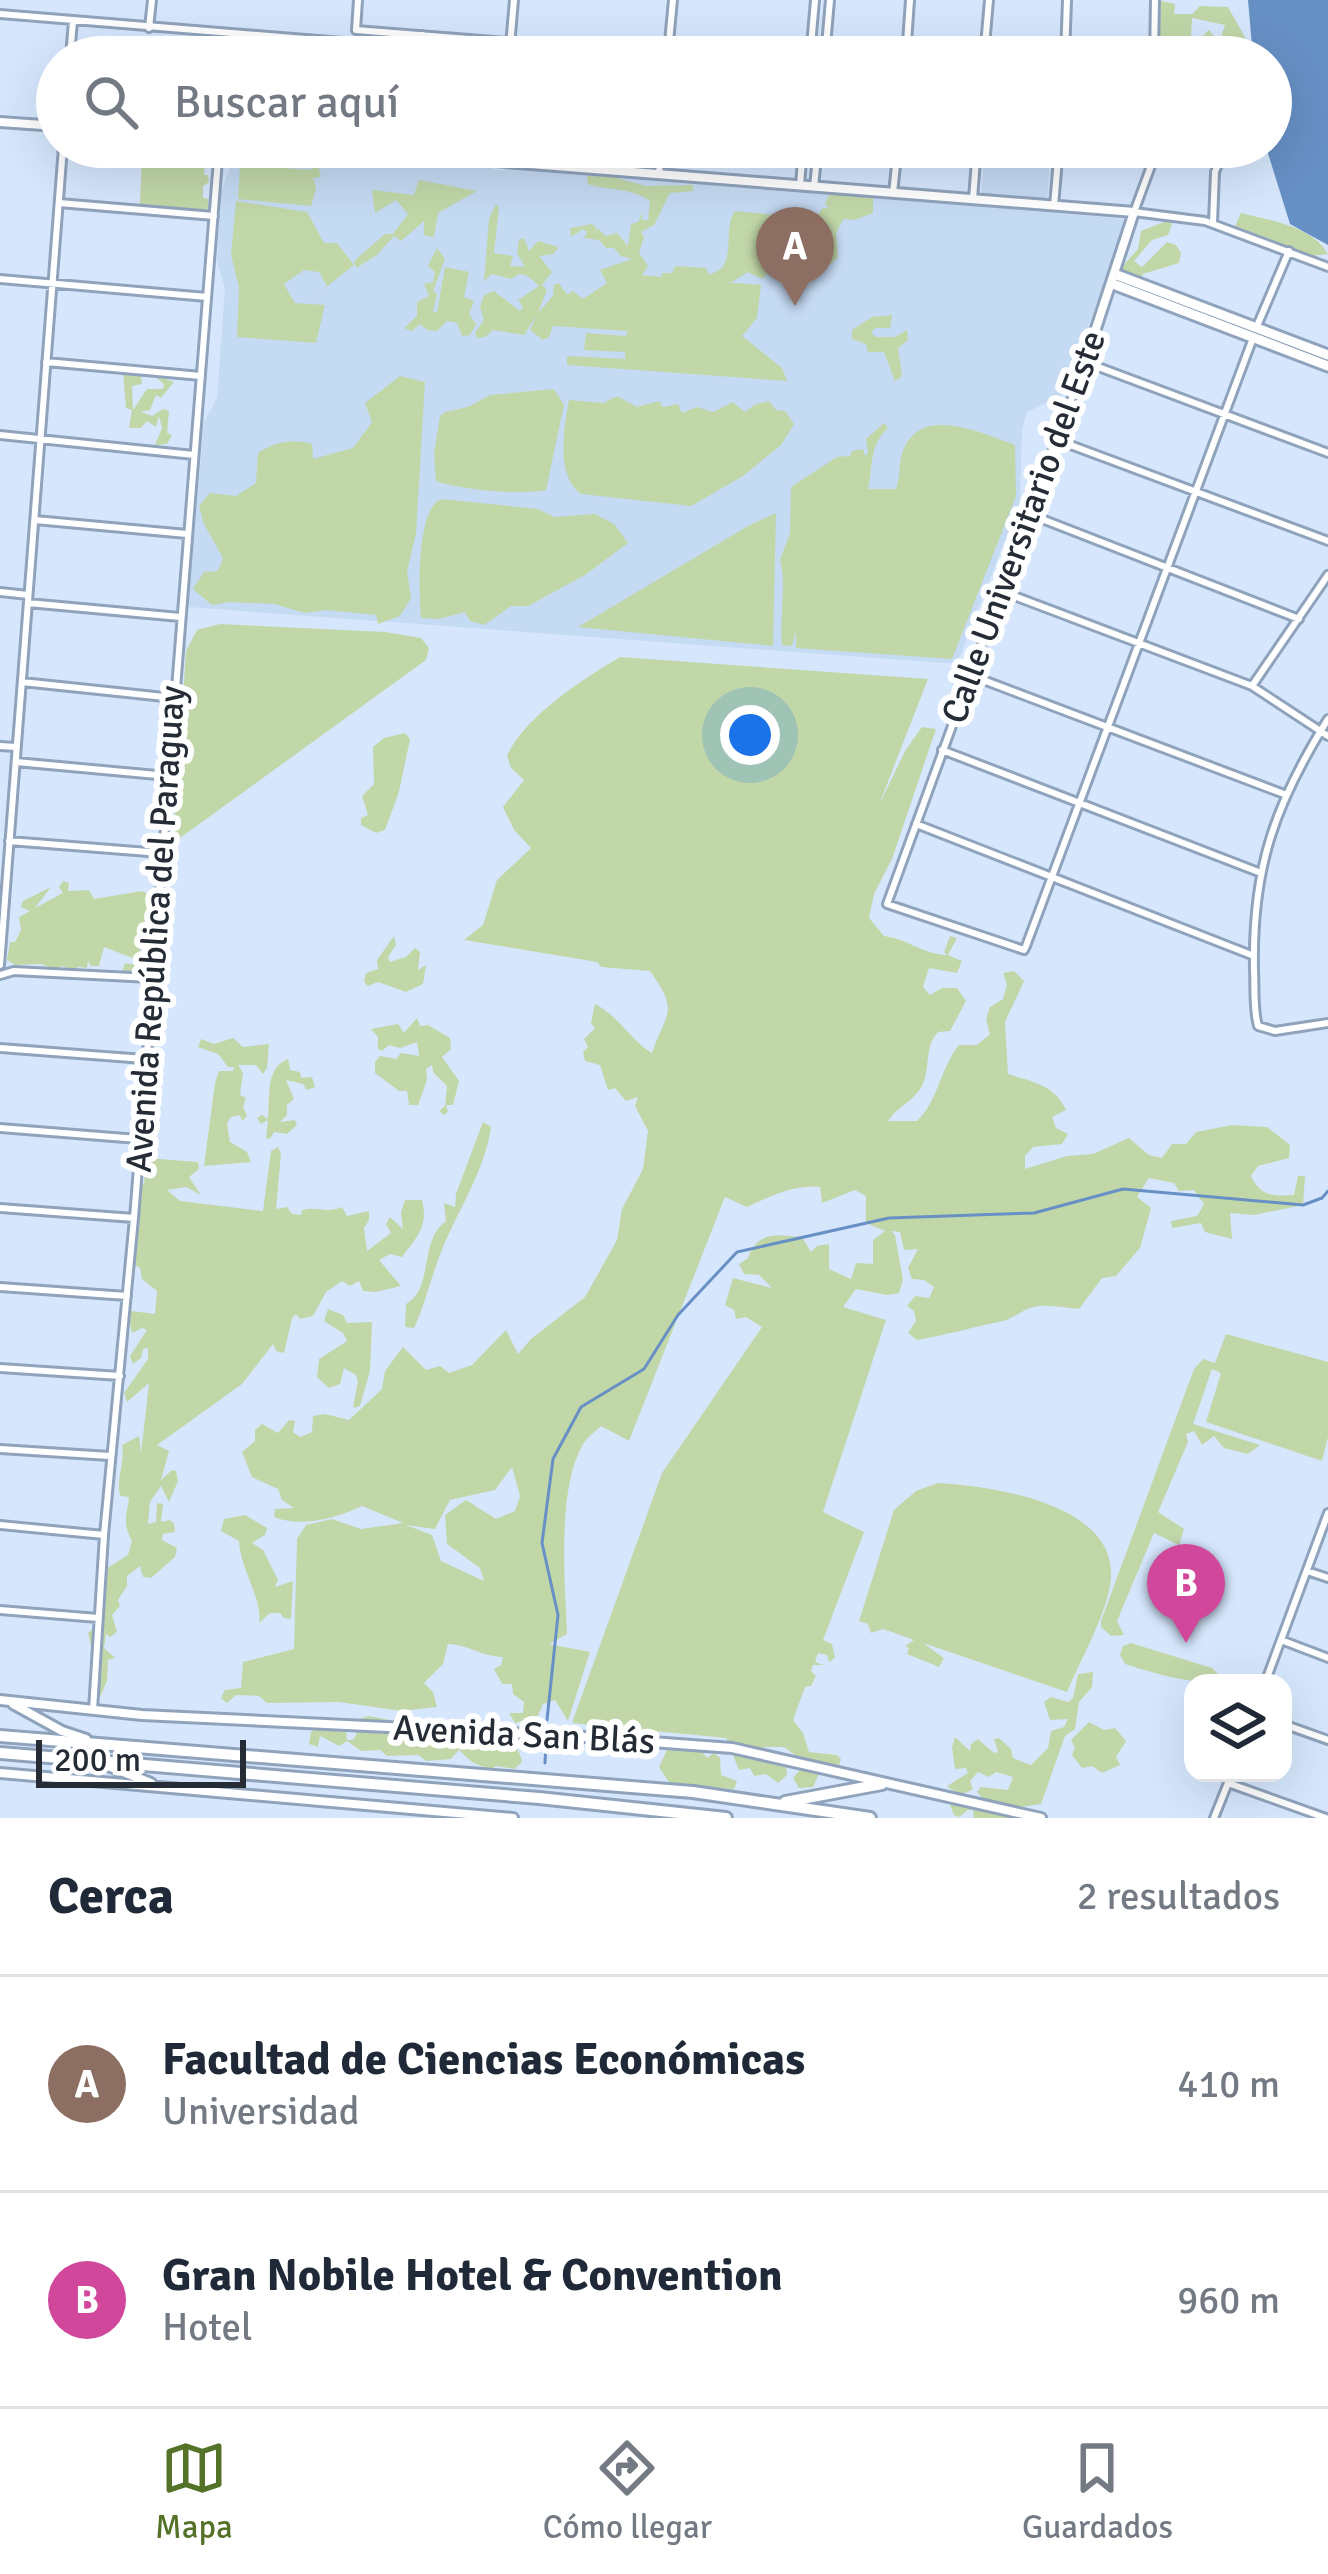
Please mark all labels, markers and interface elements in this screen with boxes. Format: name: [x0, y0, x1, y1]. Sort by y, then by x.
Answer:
search box: [36, 36, 1292, 168]
icon: search: [78, 69, 144, 135]
text: Buscar aquí: [174, 75, 399, 130]
pin: A: [756, 207, 834, 306]
street label: Calle Universitario del Este: [932, 324, 1116, 730]
street label: Avenida República del Paraguay: [117, 684, 195, 1174]
your location: [720, 705, 780, 765]
pin: B: [1147, 1544, 1225, 1643]
map controls: [1184, 1674, 1292, 1782]
button: layers: [1184, 1674, 1292, 1782]
street label: Avenida San Blás: [392, 1706, 656, 1764]
scale bar: [36, 1734, 246, 1787]
text: 200 m: [54, 1740, 141, 1781]
text: Cerca: [48, 1865, 174, 1928]
text: 2 resultados: [1077, 1872, 1280, 1920]
text: Facultad de Ciencias Económicas: [162, 2032, 805, 2087]
text: A: [75, 2060, 99, 2108]
text: 410 m: [1177, 2060, 1280, 2108]
text: Universidad: [162, 2087, 359, 2135]
text: Gran Nobile Hotel & Convention: [162, 2248, 783, 2303]
text: B: [75, 2276, 99, 2324]
text: 960 m: [1177, 2276, 1280, 2324]
text: Hotel: [162, 2303, 253, 2351]
tab: Mapa: [155, 2435, 233, 2548]
tab: Cómo llegar: [543, 2435, 712, 2548]
tab: Guardados: [1022, 2435, 1173, 2548]

